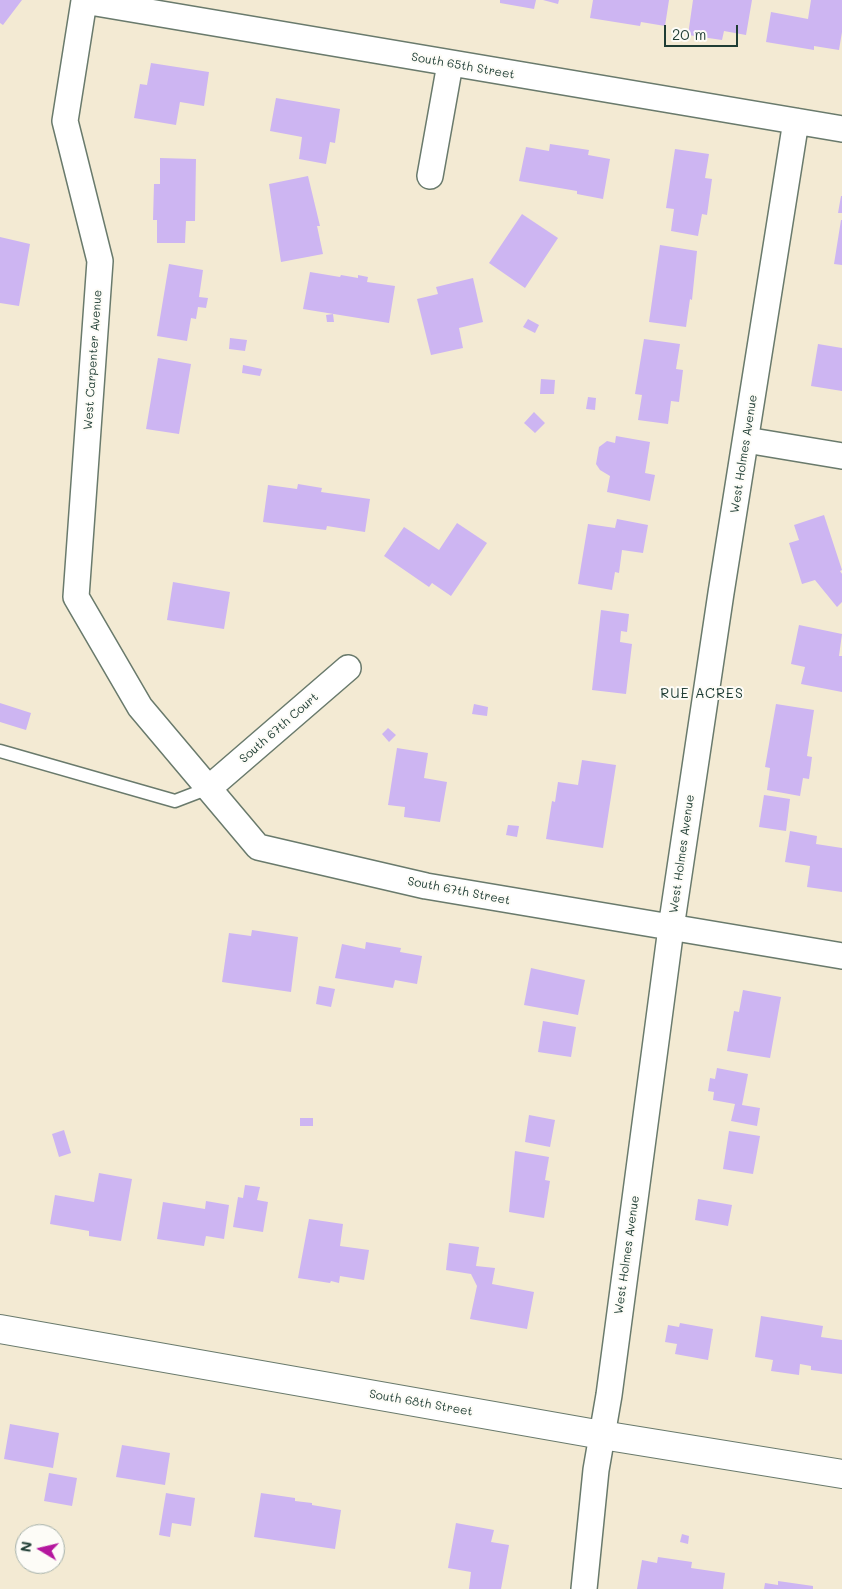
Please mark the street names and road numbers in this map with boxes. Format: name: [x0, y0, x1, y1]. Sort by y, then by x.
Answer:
street label: South 65th Street: [410, 50, 516, 82]
street label: West Carpenter Avenue: [81, 289, 105, 431]
street label: West Holmes Avenue: [728, 394, 760, 514]
street label: South 67th Court: [237, 690, 321, 766]
street label: West Holmes Avenue: [667, 794, 697, 914]
street label: South 67th Street: [406, 874, 512, 908]
street label: West Holmes Avenue: [612, 1195, 642, 1315]
street label: South 68th Street: [368, 1387, 474, 1419]

